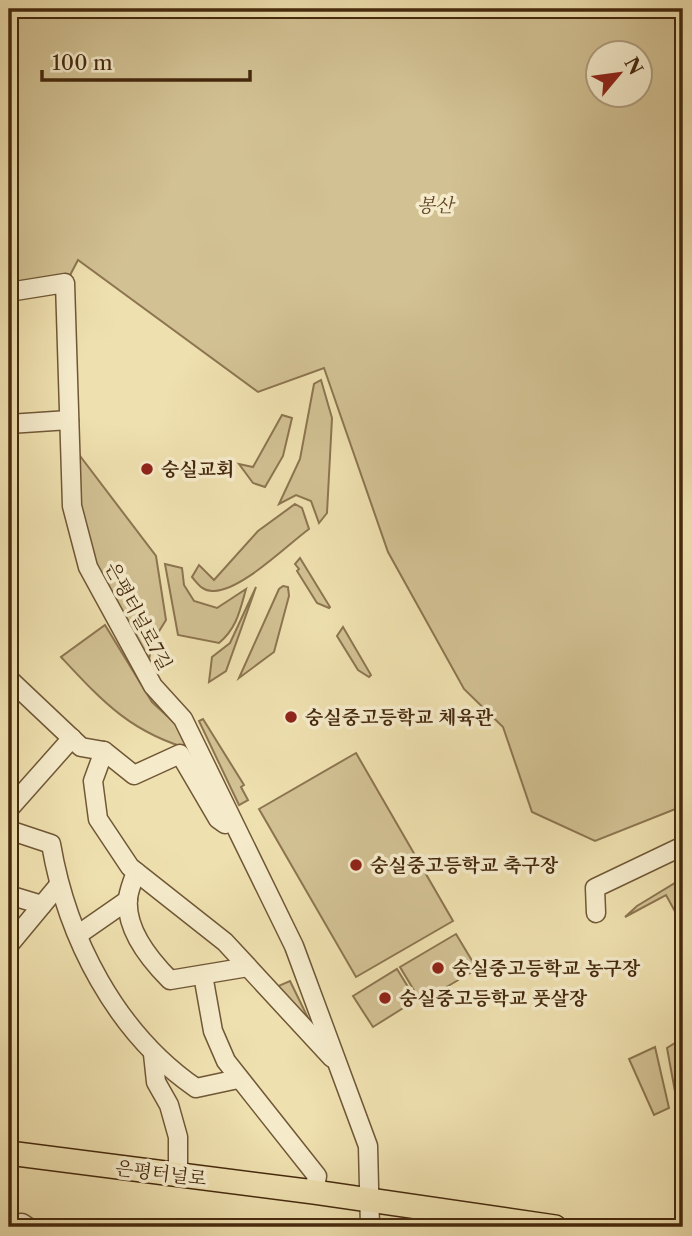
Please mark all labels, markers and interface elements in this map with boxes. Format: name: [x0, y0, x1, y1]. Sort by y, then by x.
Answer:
scale bar: [42, 38, 250, 82]
north arrow: [584, 38, 654, 108]
text: 100 m: [52, 50, 113, 75]
text: N: [619, 53, 647, 79]
park label: 봉산: [417, 194, 456, 217]
place label: 숭실교회: [161, 458, 234, 481]
marker: 숭실교회: [139, 461, 155, 477]
street label: 은평터널로7길: [100, 558, 177, 674]
place label: 숭실중고등학교 체육관: [305, 706, 494, 729]
marker: 숭실중고등학교 체육관: [283, 709, 299, 725]
place label: 숭실중고등학교 축구장: [370, 854, 559, 877]
marker: 숭실중고등학교 축구장: [348, 857, 364, 873]
place label: 숭실중고등학교 농구장: [452, 957, 641, 980]
marker: 숭실중고등학교 농구장: [430, 960, 446, 976]
place label: 숭실중고등학교 풋살장: [399, 987, 588, 1010]
marker: 숭실중고등학교 풋살장: [377, 990, 393, 1006]
street label: 은평터널로: [114, 1156, 208, 1191]

